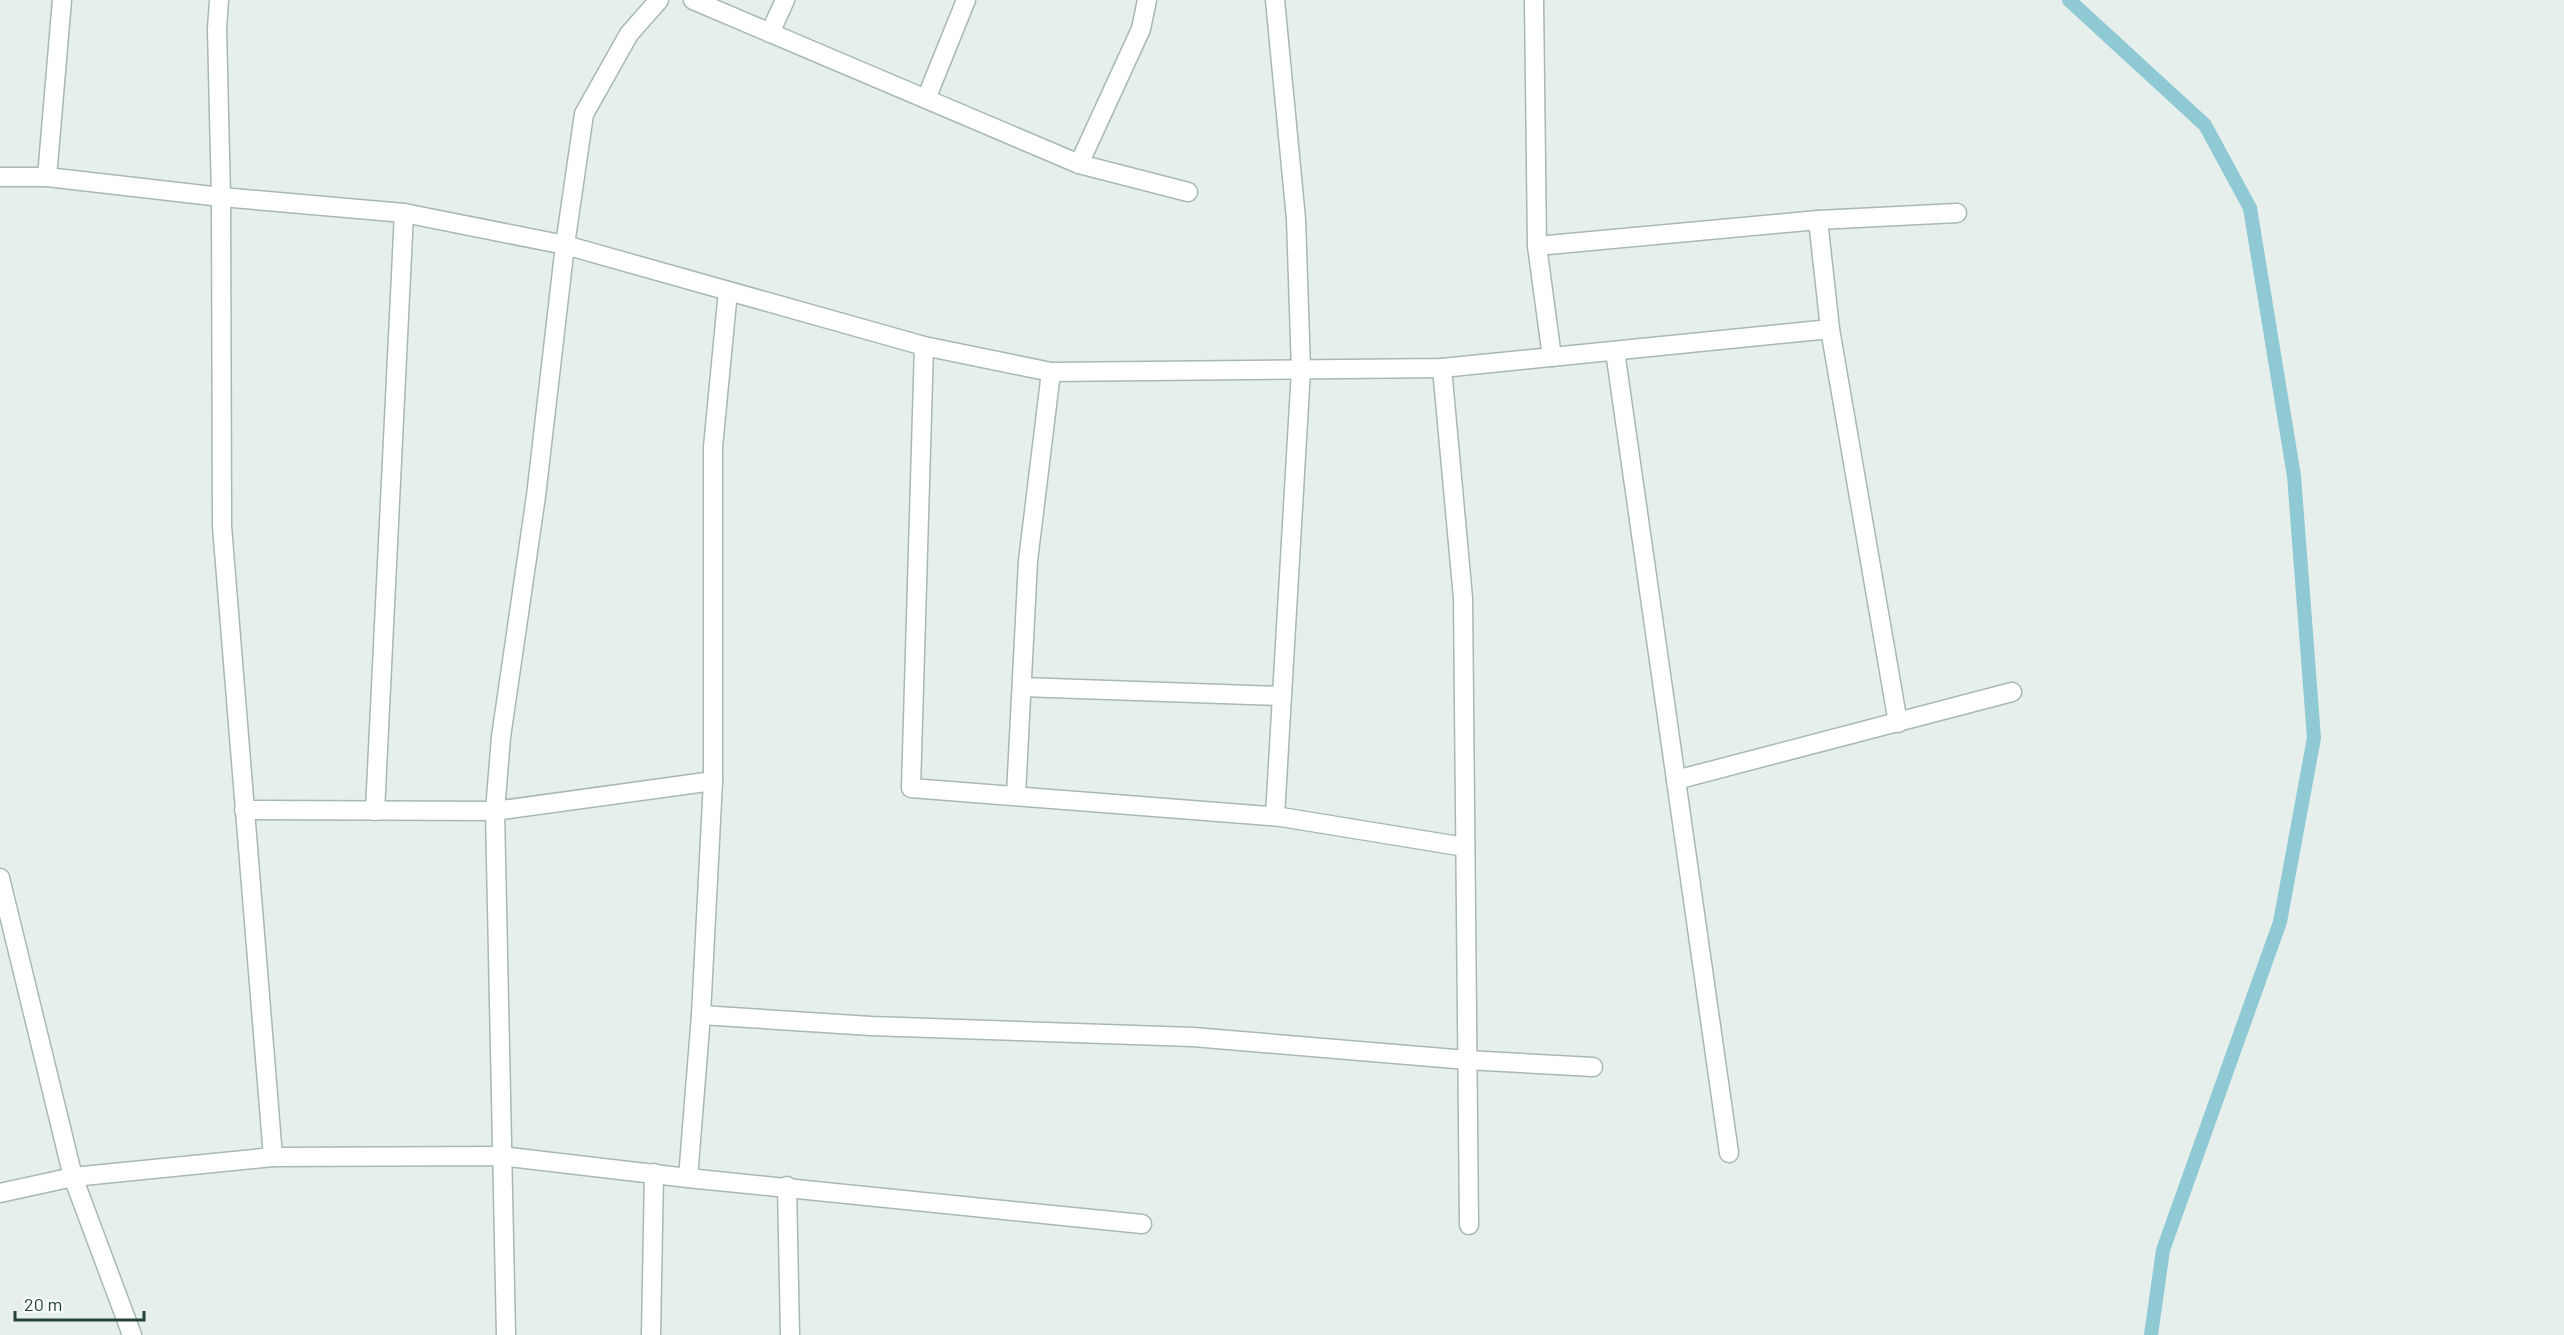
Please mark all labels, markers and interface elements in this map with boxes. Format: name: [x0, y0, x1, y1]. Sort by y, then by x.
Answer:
scale bar: [15, 1284, 144, 1322]
text: 20 m: [24, 1293, 62, 1315]

